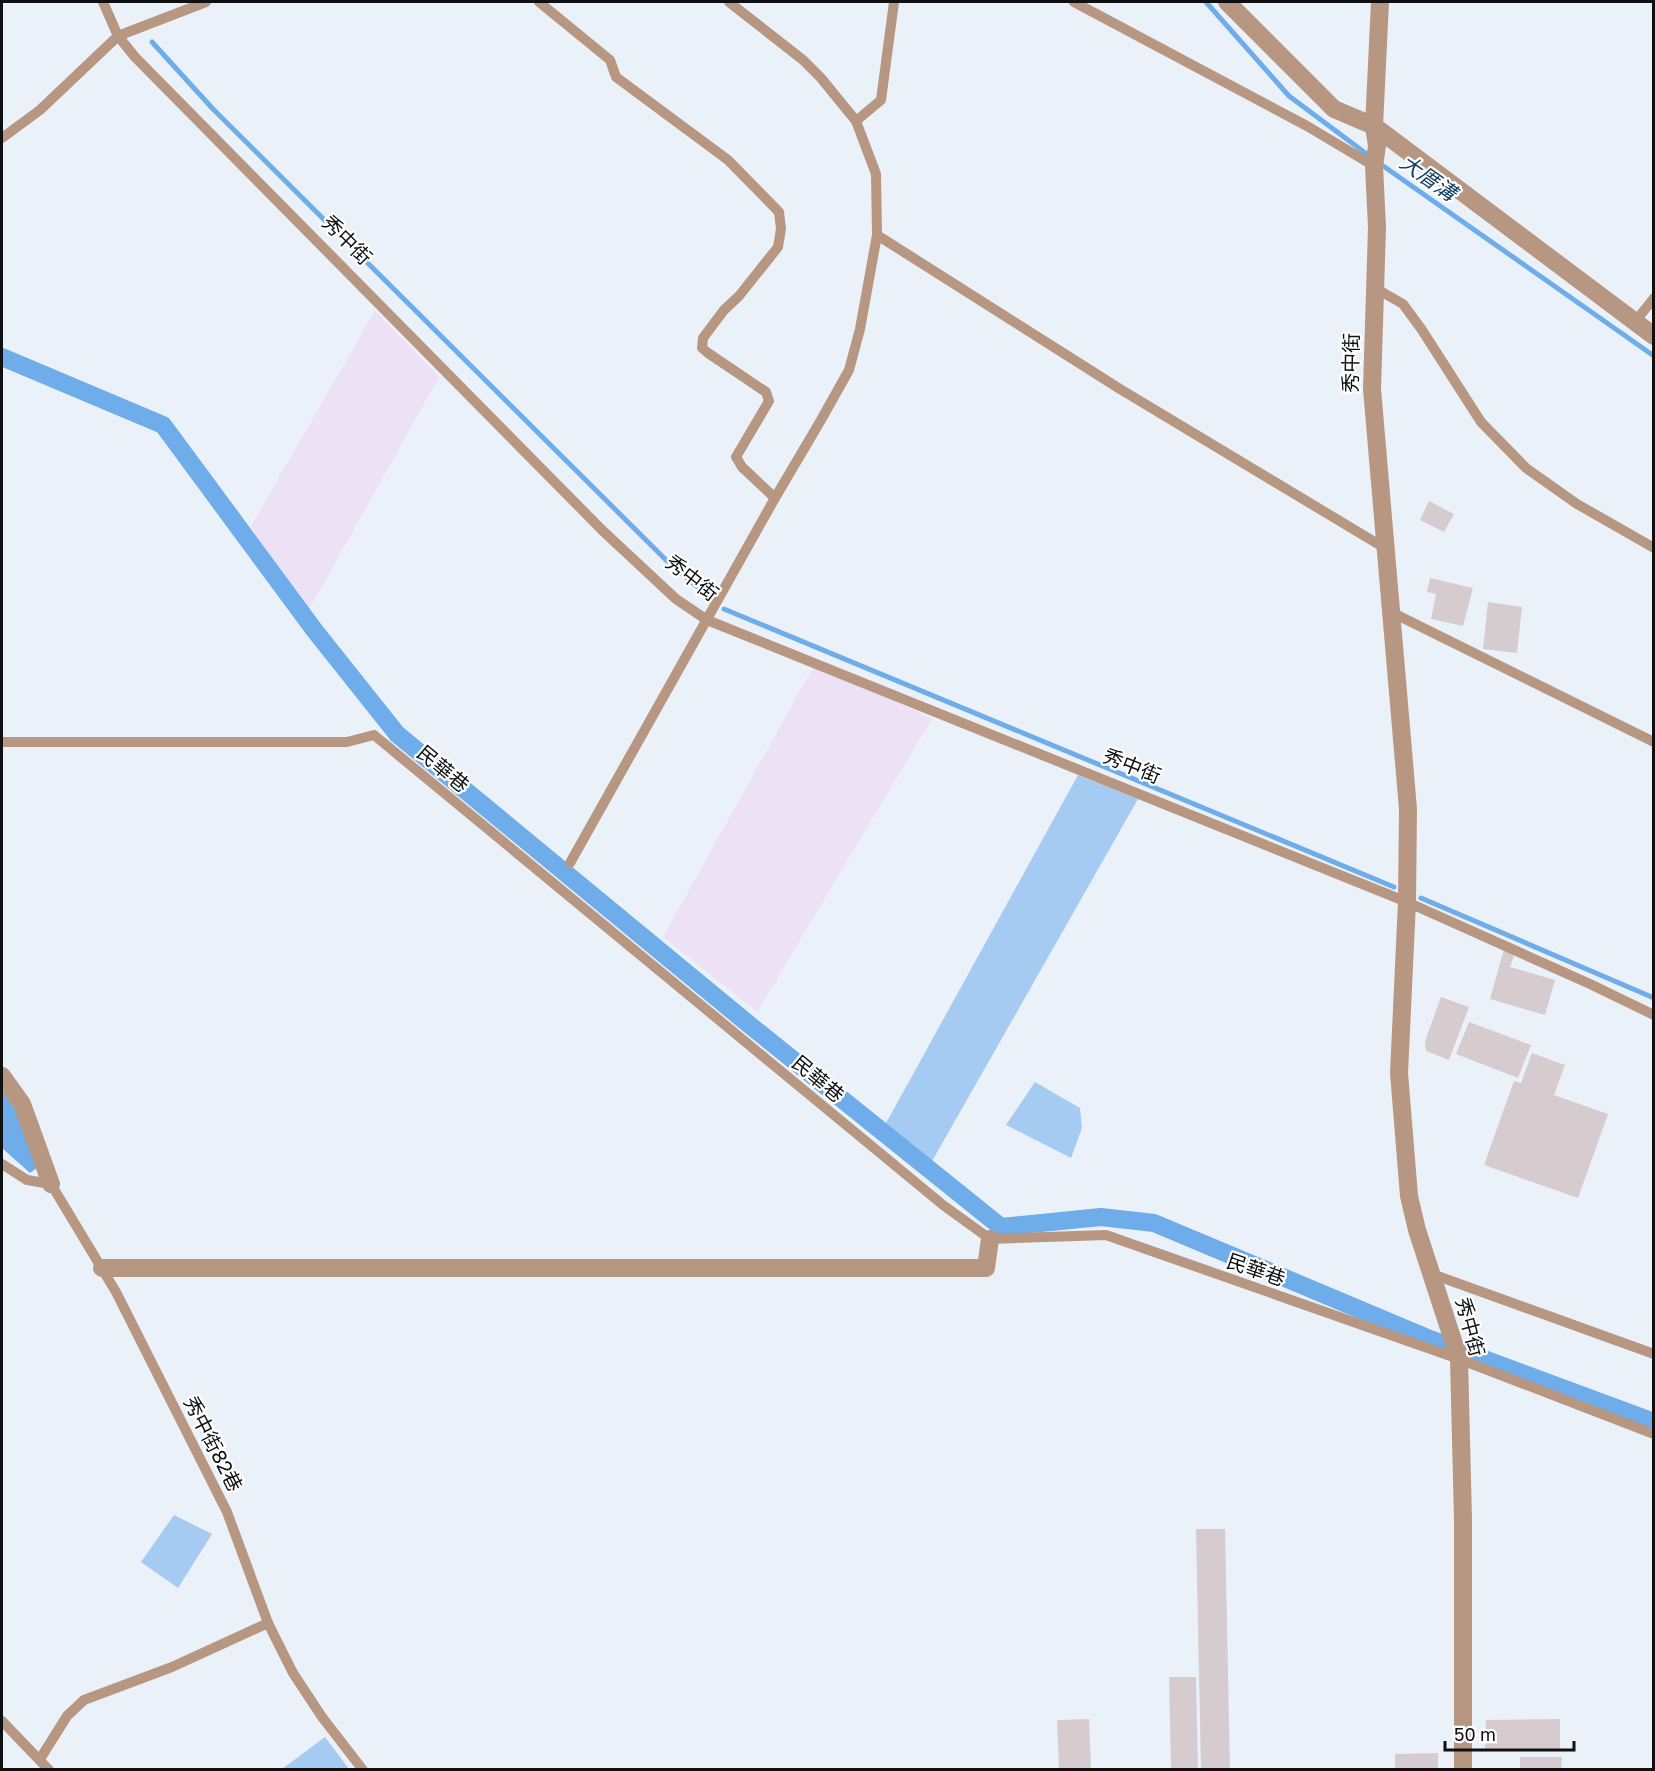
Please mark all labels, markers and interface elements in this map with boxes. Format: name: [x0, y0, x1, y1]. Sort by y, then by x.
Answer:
water label: 大厝溝: [1395, 148, 1464, 208]
street label: 秀中街: [318, 210, 377, 269]
street label: 秀中街: [1337, 333, 1363, 393]
street label: 秀中街: [662, 549, 724, 605]
street label: 民華巷: [413, 740, 474, 797]
street label: 秀中街: [1100, 743, 1165, 787]
street label: 民華巷: [788, 1050, 849, 1107]
street label: 民華巷: [1224, 1248, 1289, 1290]
street label: 秀中街: [1452, 1295, 1490, 1359]
street label: 秀中街82巷: [180, 1392, 248, 1495]
scale bar: [1445, 1714, 1574, 1752]
text: 50 m: [1454, 1723, 1496, 1745]

